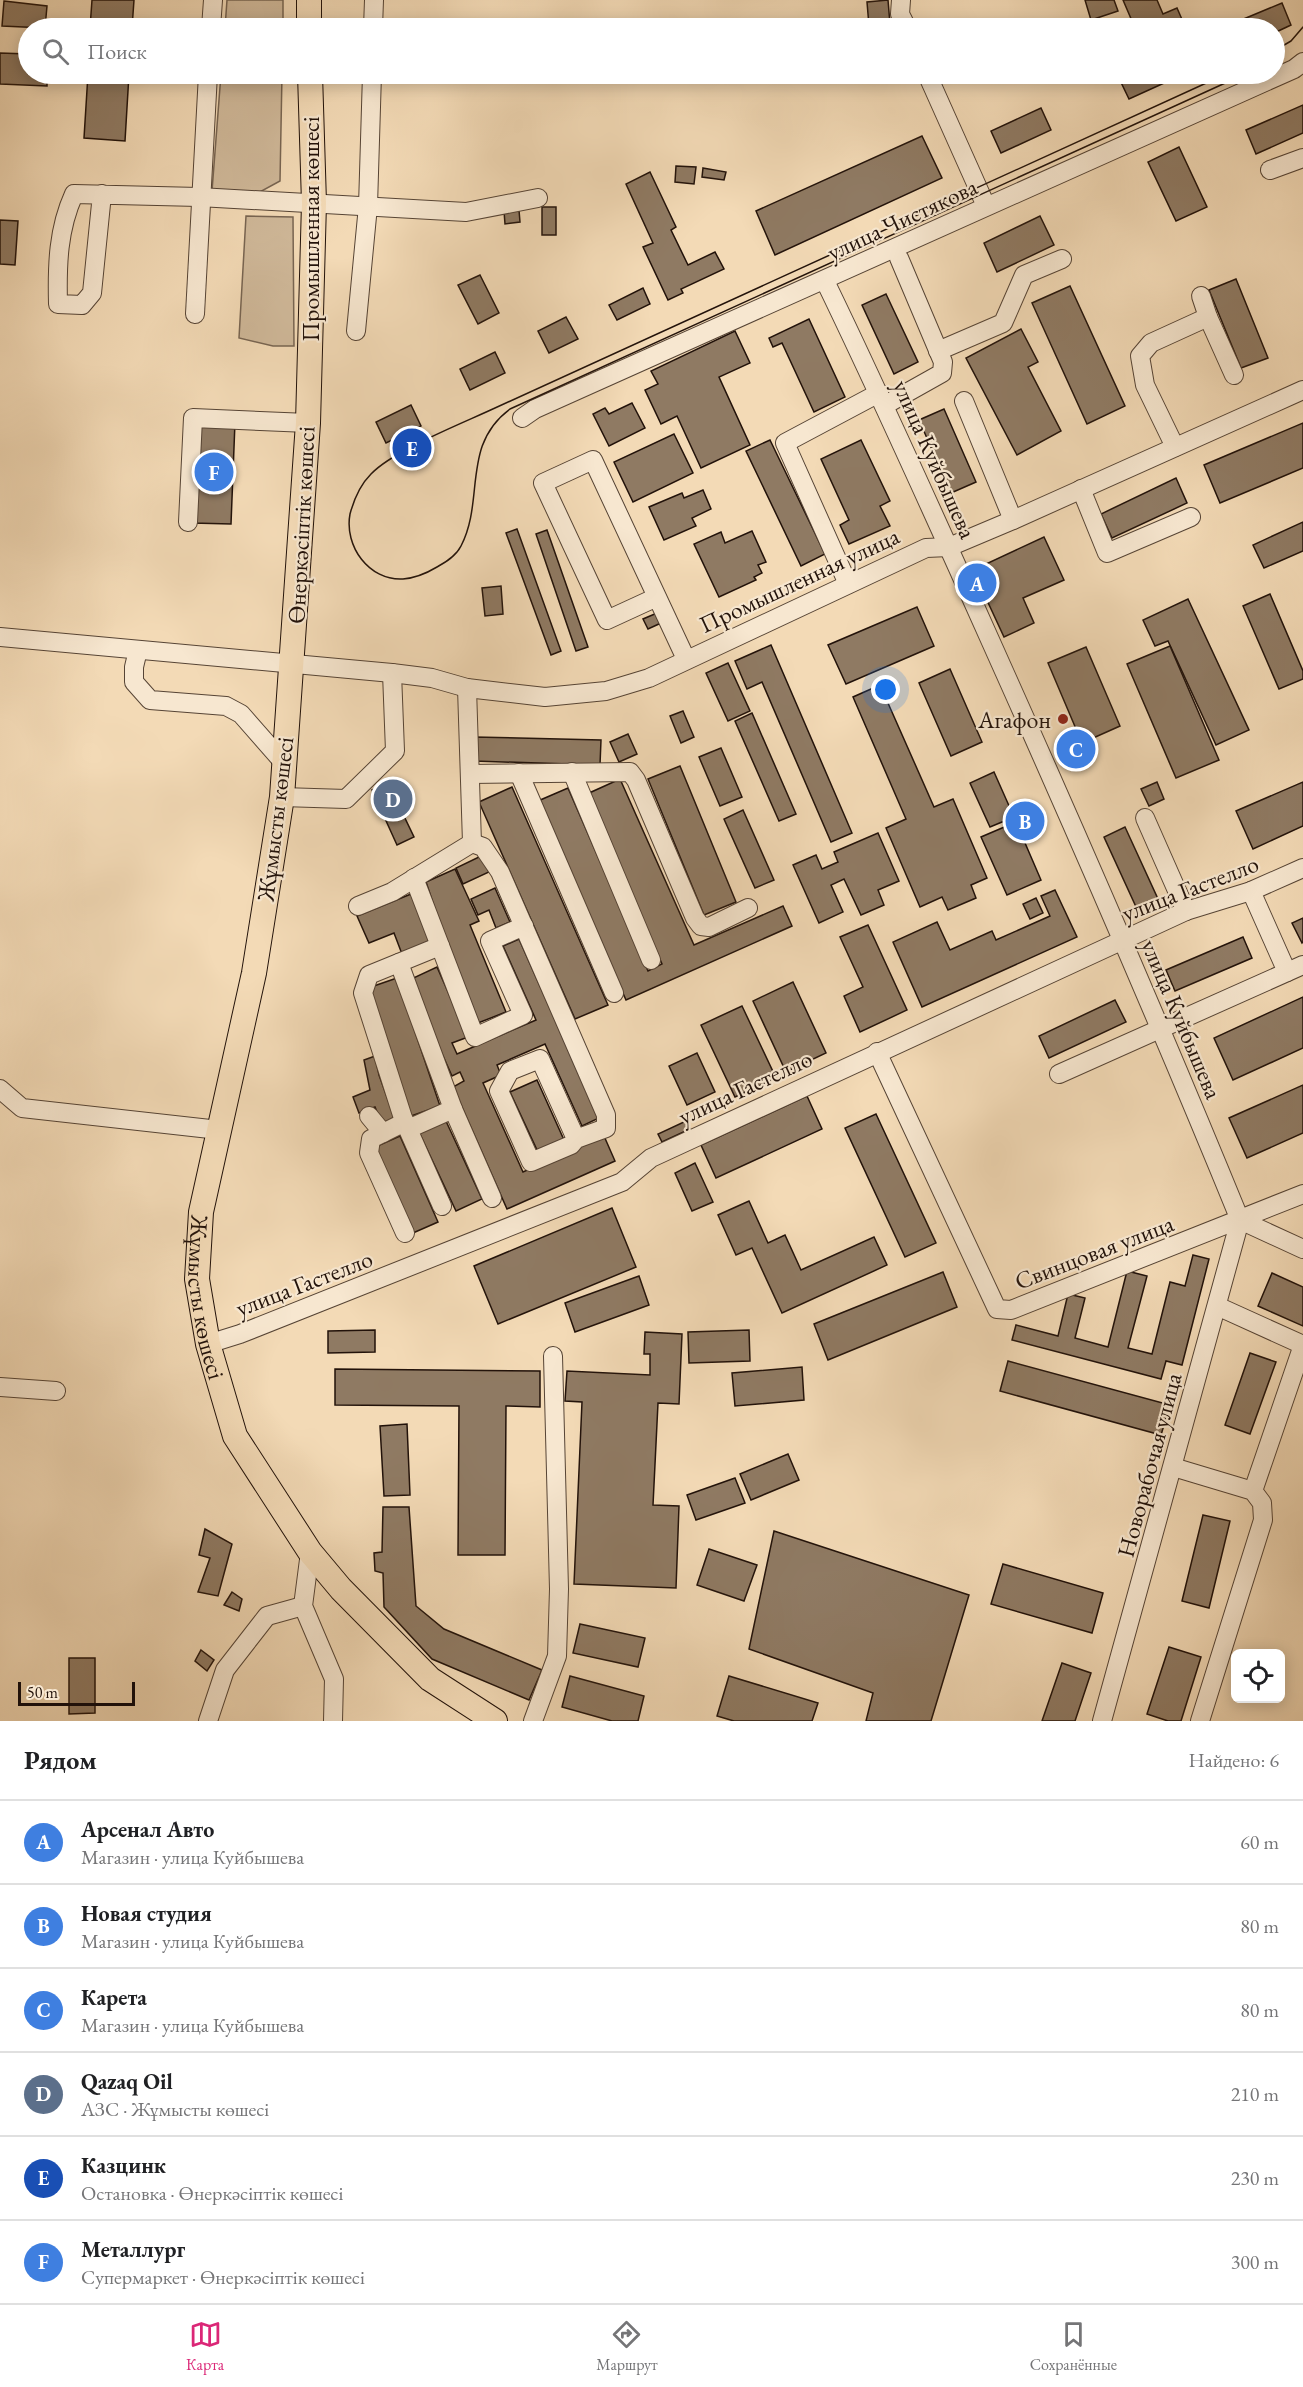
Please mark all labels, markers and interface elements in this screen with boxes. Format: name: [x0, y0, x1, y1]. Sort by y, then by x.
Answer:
search box: [18, 18, 1285, 84]
icon: search: [39, 35, 72, 68]
text: Поиск: [87, 37, 147, 66]
street label: Промышленная көшесі: [295, 116, 326, 342]
street label: улица Чистякова: [822, 171, 982, 267]
street label: улица Куйбышева: [886, 375, 984, 544]
street label: Өнеркәсіптік көшесі: [280, 425, 322, 625]
pin: E: [392, 426, 432, 470]
pin: F: [194, 450, 234, 494]
street label: Промышленная улица: [694, 520, 904, 640]
pin: A: [958, 560, 996, 606]
your location: [871, 675, 900, 704]
place label: Агафон: [977, 704, 1051, 735]
marker: Агафон: [1056, 712, 1070, 726]
pin: C: [1056, 726, 1096, 771]
street label: Жұмысты көшесі: [249, 735, 300, 904]
pin: D: [374, 776, 412, 822]
pin: B: [1006, 798, 1044, 844]
street label: улица Гастелло: [1117, 848, 1263, 928]
street label: улица Куйбышева: [1134, 934, 1230, 1104]
street label: улица Гастелло: [673, 1042, 817, 1132]
street label: Свинцовая улица: [1010, 1207, 1178, 1297]
street label: Жұмысты көшесі: [181, 1213, 233, 1383]
street label: улица Гастелло: [231, 1243, 377, 1323]
street label: Новорабочая улица: [1109, 1369, 1189, 1561]
map controls: [1231, 1649, 1285, 1703]
button: locate: [1231, 1649, 1285, 1703]
scale bar: [18, 1679, 135, 1706]
text: 50 m: [27, 1682, 58, 1703]
text: Рядом: [24, 1743, 97, 1777]
text: Найдено: 6: [1188, 1747, 1279, 1773]
text: Арсенал Авто: [81, 1815, 214, 1844]
text: A: [36, 1829, 51, 1855]
text: 60 m: [1240, 1829, 1279, 1855]
text: Магазин · улица Куйбышева: [81, 1844, 304, 1870]
text: Новая студия: [81, 1899, 212, 1928]
text: B: [37, 1913, 50, 1939]
text: 80 m: [1240, 1913, 1279, 1939]
text: Магазин · улица Куйбышева: [81, 1928, 304, 1954]
text: Карета: [81, 1983, 147, 2012]
text: C: [36, 1997, 51, 2023]
text: 80 m: [1240, 1997, 1279, 2023]
text: Магазин · улица Куйбышева: [81, 2012, 304, 2038]
text: Qazaq Oil: [81, 2067, 173, 2096]
text: D: [36, 2081, 51, 2107]
text: 210 m: [1231, 2081, 1279, 2107]
text: АЗС · Жұмысты көшесі: [81, 2096, 269, 2122]
text: Казцинк: [81, 2151, 166, 2180]
text: E: [38, 2165, 49, 2191]
text: 230 m: [1231, 2165, 1279, 2191]
text: Остановка · Өнеркәсіптік көшесі: [81, 2180, 343, 2206]
text: Металлург: [81, 2235, 185, 2264]
text: F: [38, 2249, 49, 2275]
text: 300 m: [1231, 2249, 1279, 2275]
text: Супермаркет · Өнеркәсіптік көшесі: [81, 2264, 365, 2290]
tab: Карта: [186, 2318, 224, 2375]
tab: Маршрут: [596, 2318, 658, 2375]
tab: Сохранённые: [1030, 2318, 1117, 2375]

